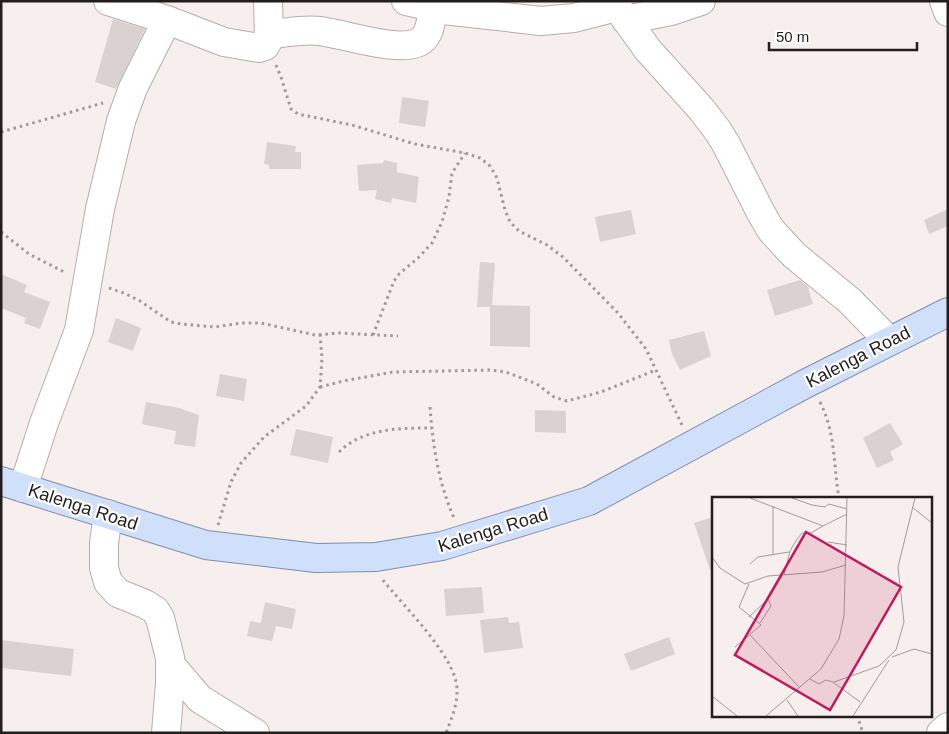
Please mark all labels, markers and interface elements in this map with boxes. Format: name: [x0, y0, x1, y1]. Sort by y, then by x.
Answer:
scale bar: [769, 20, 916, 52]
text: 50 m: [776, 28, 809, 45]
street label: Kalenga Road: [803, 322, 913, 392]
street label: Kalenga Road: [26, 480, 140, 534]
inset map: [712, 497, 932, 716]
street label: Kalenga Road: [436, 504, 550, 556]

